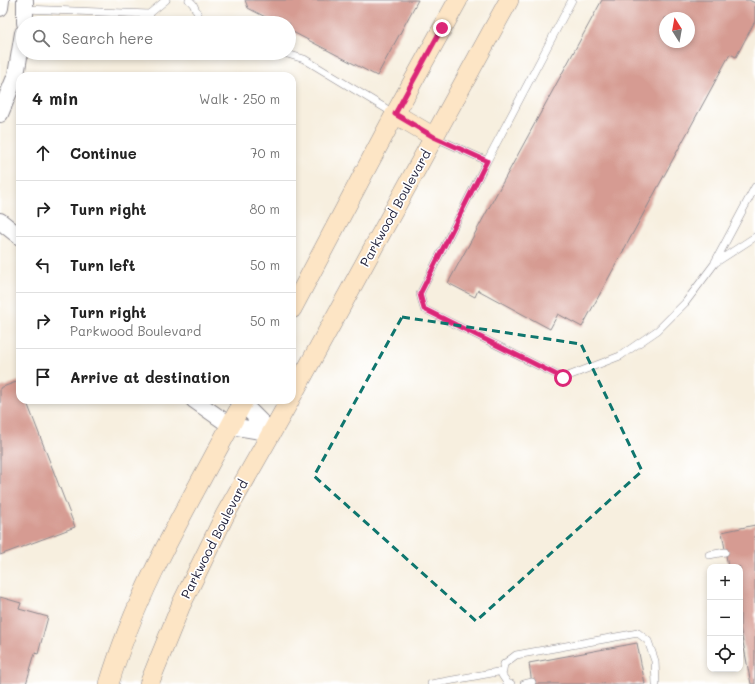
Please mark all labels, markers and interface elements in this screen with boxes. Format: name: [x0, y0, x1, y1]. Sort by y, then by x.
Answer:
north arrow: [659, 12, 695, 48]
search box: [16, 16, 296, 60]
route end: [433, 19, 451, 37]
icon: search: [30, 27, 52, 49]
text: Search here: [62, 28, 153, 48]
text: 4 min: [32, 87, 78, 109]
text: Walk · 250 m: [199, 90, 280, 107]
icon: ahead: [32, 142, 54, 164]
text: Continue: [70, 143, 137, 163]
text: 70 m: [250, 144, 280, 161]
street label: Parkwood Boulevard: [355, 146, 434, 269]
icon: right: [32, 198, 54, 220]
text: Turn right: [70, 199, 147, 219]
text: 80 m: [250, 200, 280, 217]
icon: left: [32, 254, 54, 276]
text: Turn left: [70, 255, 135, 275]
text: 50 m: [250, 256, 280, 273]
text: Turn right: [70, 302, 147, 322]
icon: right: [32, 310, 54, 332]
text: 50 m: [250, 312, 280, 329]
text: Parkwood Boulevard: [70, 322, 201, 339]
icon: arrive: [32, 366, 54, 388]
text: Arrive at destination: [70, 367, 230, 387]
route start: [554, 369, 572, 387]
street label: Parkwood Boulevard: [176, 476, 251, 601]
map controls: [707, 564, 743, 672]
button: +: [707, 564, 743, 600]
button: −: [707, 600, 743, 636]
button: locate: [707, 636, 743, 672]

